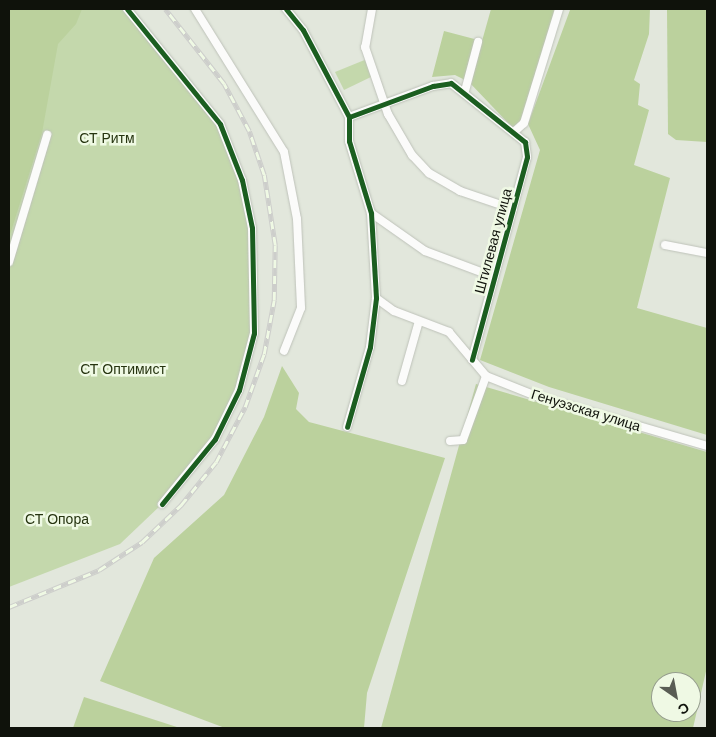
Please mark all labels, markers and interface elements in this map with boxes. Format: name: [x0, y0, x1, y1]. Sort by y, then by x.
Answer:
park label: СТ Ритм: [79, 130, 135, 146]
street label: Штилевая улица: [471, 187, 515, 295]
park label: СТ Оптимист: [80, 361, 166, 377]
street label: Генуэзская улица: [529, 385, 643, 435]
park label: СТ Опора: [25, 511, 89, 527]
north arrow: [651, 672, 701, 722]
text: С: [675, 699, 692, 718]

